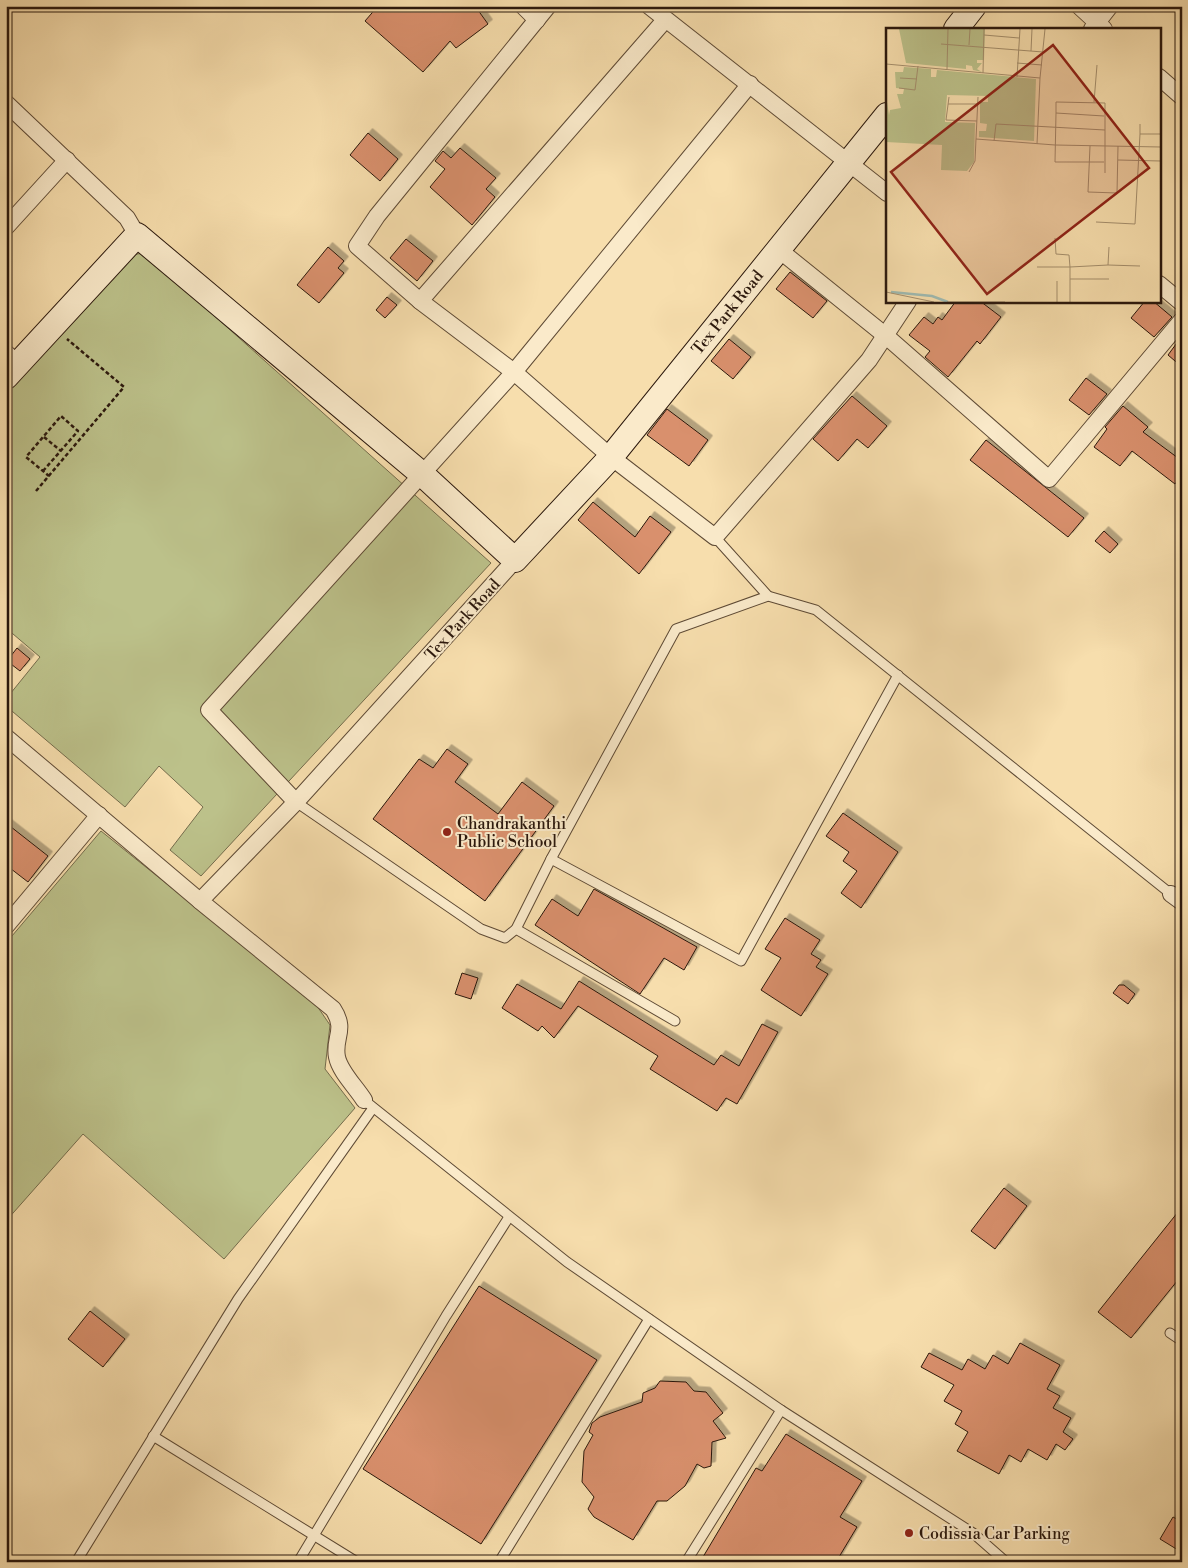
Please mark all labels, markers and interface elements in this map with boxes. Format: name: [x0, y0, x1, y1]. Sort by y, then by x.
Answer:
inset map: [886, 28, 1160, 302]
street label: Tex Park Road: [688, 266, 768, 359]
street label: Tex Park Road: [421, 575, 505, 665]
place label: Chandrakanthi Public School: [457, 814, 566, 852]
marker: Chandrakanthi Public School: [441, 826, 453, 838]
place label: Codissia Car Parking: [919, 1524, 1070, 1544]
marker: Codissia Car Parking: [903, 1527, 915, 1539]

